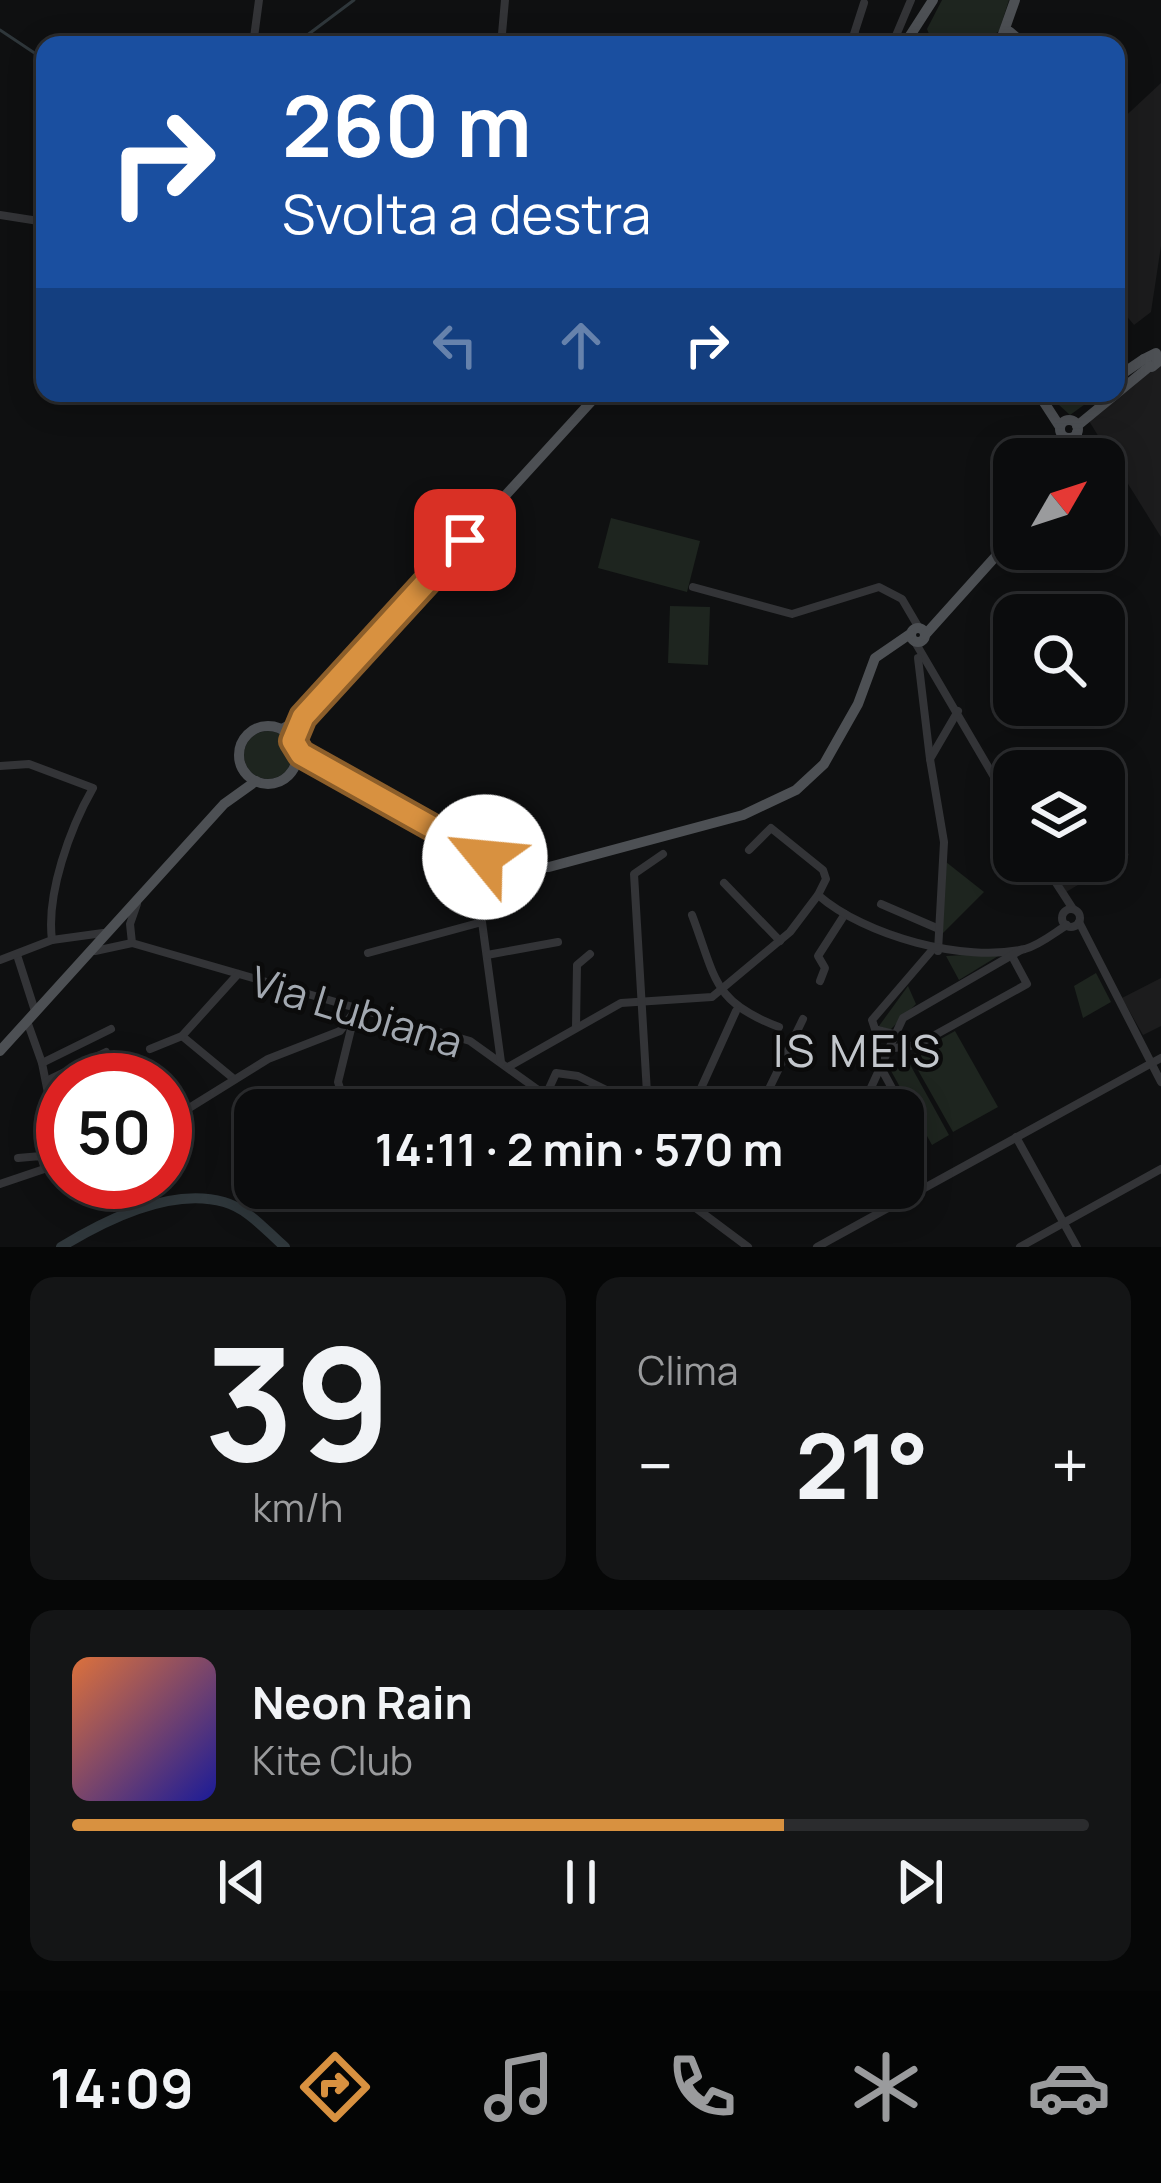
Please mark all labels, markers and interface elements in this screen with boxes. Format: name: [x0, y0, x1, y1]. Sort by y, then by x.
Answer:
text: 260 m: [282, 67, 532, 182]
icon: right: [84, 84, 240, 240]
text: Svolta a destra: [282, 176, 651, 250]
icon: left: [422, 312, 488, 378]
icon: ahead: [548, 312, 614, 378]
icon: right: [674, 312, 740, 378]
north arrow: [993, 438, 1125, 570]
map controls: [993, 438, 1125, 882]
pin: [414, 489, 516, 591]
icon: arrive: [432, 507, 498, 573]
button: search: [993, 594, 1125, 726]
button: layers: [993, 750, 1125, 882]
position arrow: [422, 794, 548, 920]
street label: Via Lubiana: [244, 951, 470, 1071]
district label: IS MEIS: [773, 1019, 943, 1081]
speed limit sign: 50: [36, 1053, 192, 1209]
text: 14:11 · 2 min · 570 m: [375, 1118, 783, 1180]
text: 39: [204, 1295, 392, 1508]
text: Clima: [638, 1343, 738, 1397]
text: 21°: [795, 1403, 929, 1526]
text: −: [638, 1420, 673, 1510]
text: +: [1051, 1420, 1089, 1510]
text: km/h: [252, 1480, 343, 1534]
text: Neon Rain: [252, 1671, 473, 1733]
text: Kite Club: [252, 1733, 413, 1787]
icon: previous: [209, 1849, 275, 1915]
icon: pause: [548, 1849, 614, 1915]
icon: next: [887, 1849, 953, 1915]
icon: directions: [293, 2045, 377, 2129]
icon: music: [477, 2045, 561, 2129]
icon: phone: [660, 2045, 744, 2129]
icon: climate: [844, 2045, 928, 2129]
icon: car: [1027, 2045, 1111, 2129]
text: 14:09: [50, 2050, 194, 2124]

